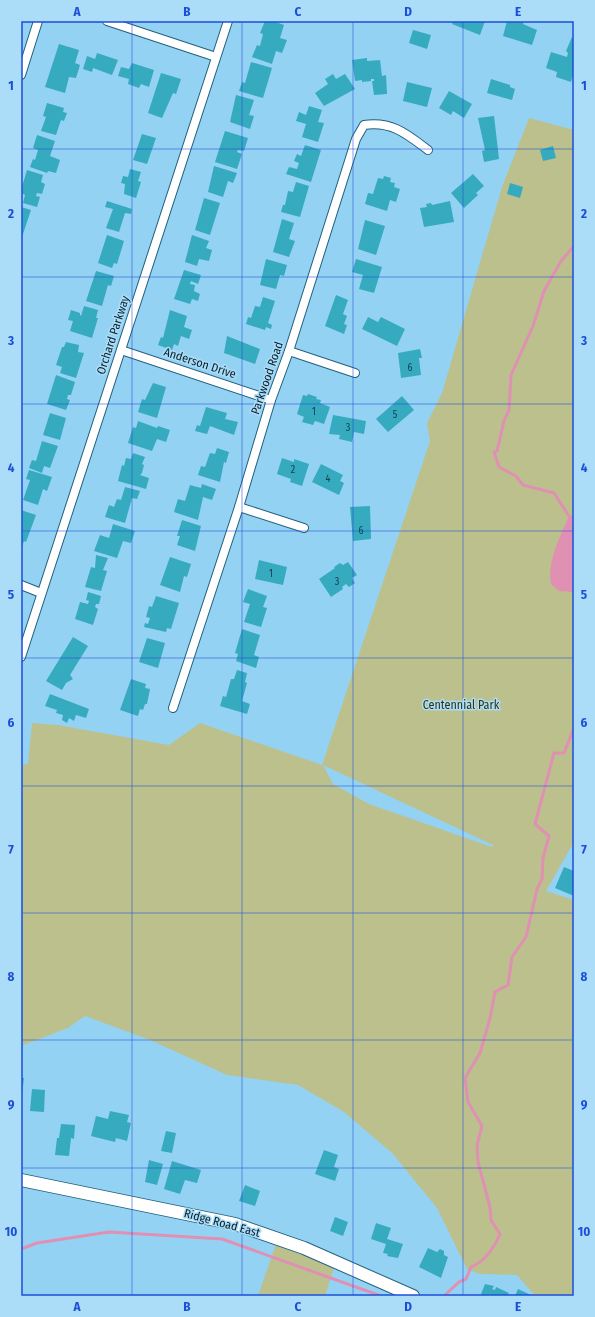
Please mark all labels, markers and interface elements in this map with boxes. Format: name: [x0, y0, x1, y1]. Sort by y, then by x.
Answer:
text: A: [72, 4, 81, 19]
text: B: [183, 4, 191, 19]
text: C: [295, 4, 302, 19]
text: D: [404, 4, 412, 19]
text: E: [515, 4, 521, 19]
text: 1: [8, 78, 14, 93]
text: 1: [581, 78, 587, 93]
text: 2: [7, 206, 14, 221]
text: 2: [580, 206, 587, 221]
street label: Orchard Parkway: [94, 293, 133, 376]
text: 3: [7, 333, 14, 348]
text: 3: [580, 333, 587, 348]
street label: Parkwood Road: [248, 340, 286, 416]
street label: Anderson Drive: [162, 345, 238, 381]
house number: 6: [408, 362, 413, 374]
house number: 1: [312, 406, 316, 418]
house number: 5: [393, 409, 398, 421]
house number: 3: [346, 422, 351, 434]
text: 4: [8, 460, 15, 475]
text: 4: [581, 460, 588, 475]
house number: 2: [291, 464, 296, 476]
house number: 4: [326, 473, 331, 485]
house number: 6: [359, 525, 364, 537]
house number: 1: [269, 568, 273, 580]
house number: 3: [335, 576, 340, 588]
text: 5: [8, 587, 14, 602]
text: 5: [581, 587, 587, 602]
park label: Centennial Park: [423, 698, 500, 712]
text: 6: [8, 715, 15, 730]
text: 6: [581, 715, 588, 730]
text: 7: [8, 842, 14, 857]
text: 7: [581, 842, 587, 857]
text: 8: [8, 969, 15, 984]
text: 8: [581, 969, 588, 984]
text: 9: [8, 1097, 15, 1112]
text: 9: [581, 1097, 588, 1112]
street label: Ridge Road East: [182, 1206, 262, 1240]
text: 10: [5, 1224, 17, 1239]
text: 10: [578, 1224, 590, 1239]
text: A: [72, 1299, 81, 1314]
text: B: [183, 1299, 191, 1314]
text: C: [295, 1299, 302, 1314]
text: D: [404, 1299, 412, 1314]
text: E: [515, 1299, 521, 1314]

